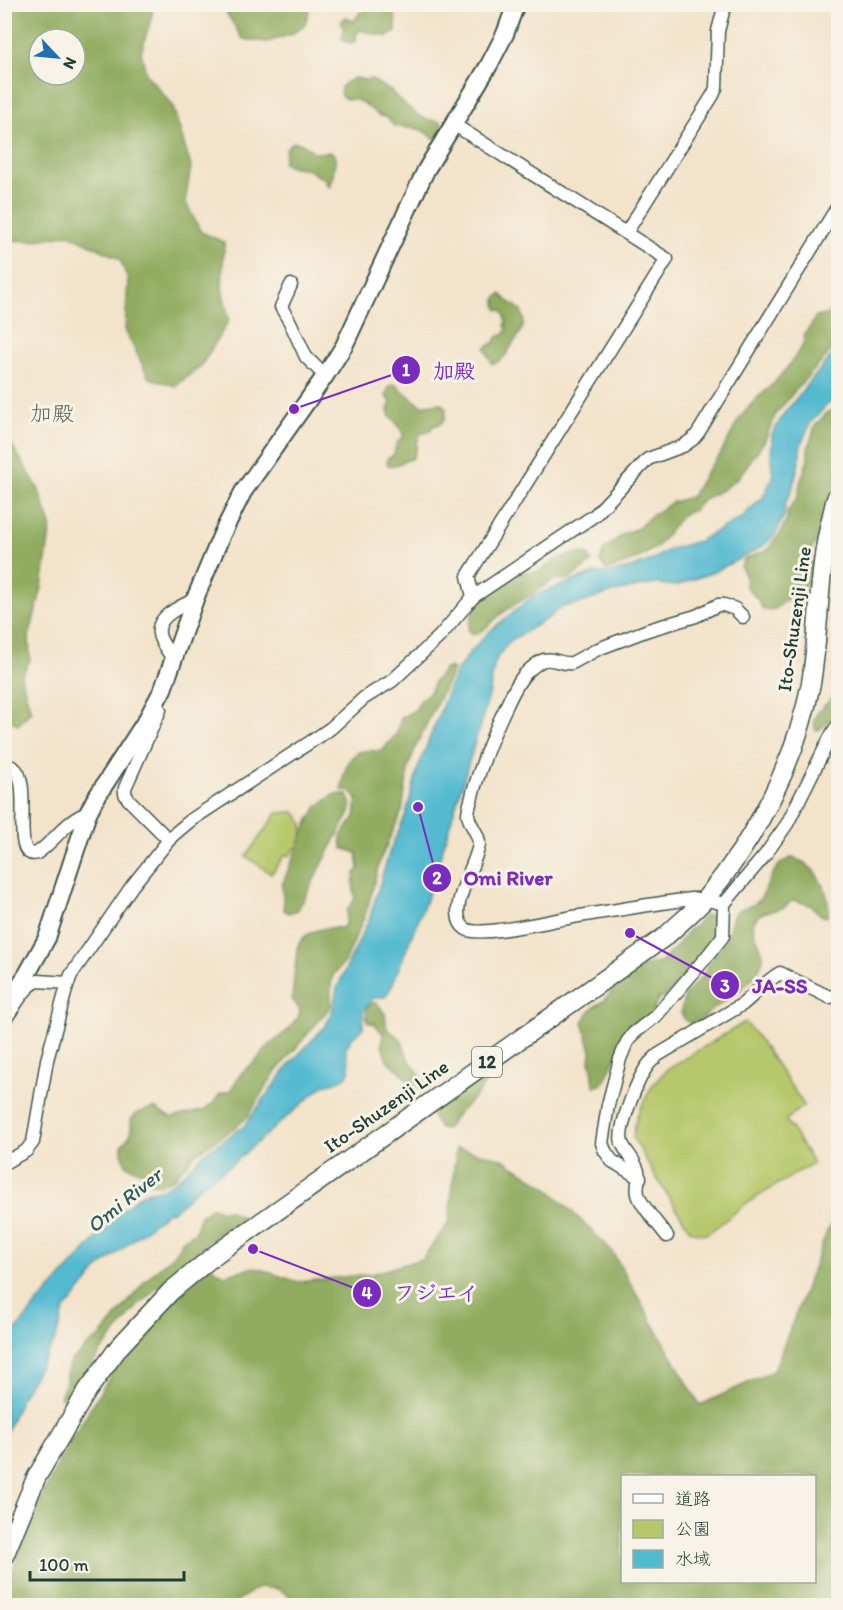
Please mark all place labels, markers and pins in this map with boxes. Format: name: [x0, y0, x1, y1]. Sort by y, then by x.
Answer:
callout: 加殿: [391, 351, 487, 390]
callout: Omi River: [422, 859, 565, 898]
callout: JA-SS: [710, 966, 820, 1005]
callout: フジエイ: [352, 1274, 490, 1313]

